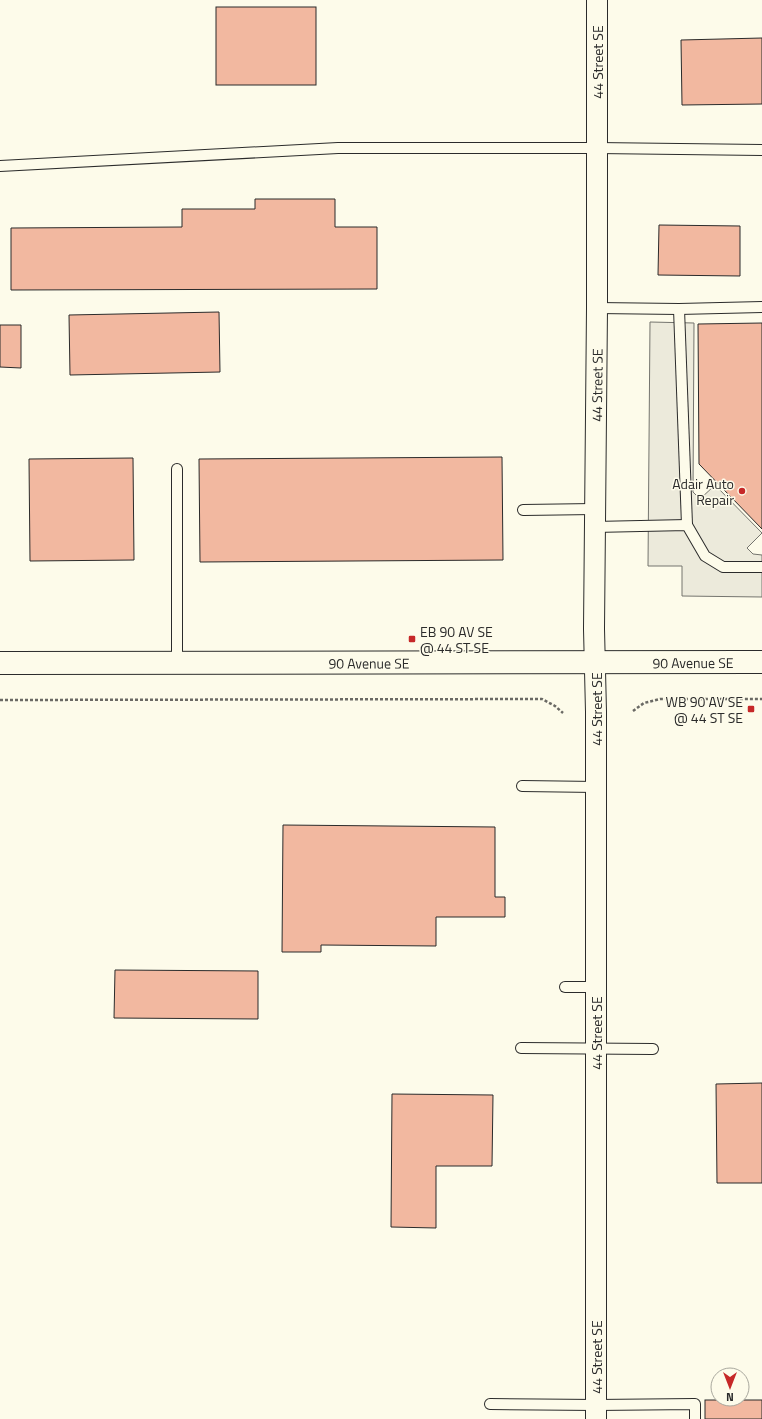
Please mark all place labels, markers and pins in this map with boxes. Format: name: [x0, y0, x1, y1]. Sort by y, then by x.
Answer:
place label: Adair Auto Repair: [672, 473, 734, 510]
marker: Adair Auto Repair: [737, 486, 747, 496]
place label: EB 90 AV SE @ 44 ST SE: [420, 621, 493, 658]
marker: EB 90 AV SE @ 44 ST SE: [407, 634, 417, 644]
place label: WB 90 AV SE @ 44 ST SE: [666, 691, 743, 728]
marker: WB 90 AV SE @ 44 ST SE: [746, 704, 756, 714]

